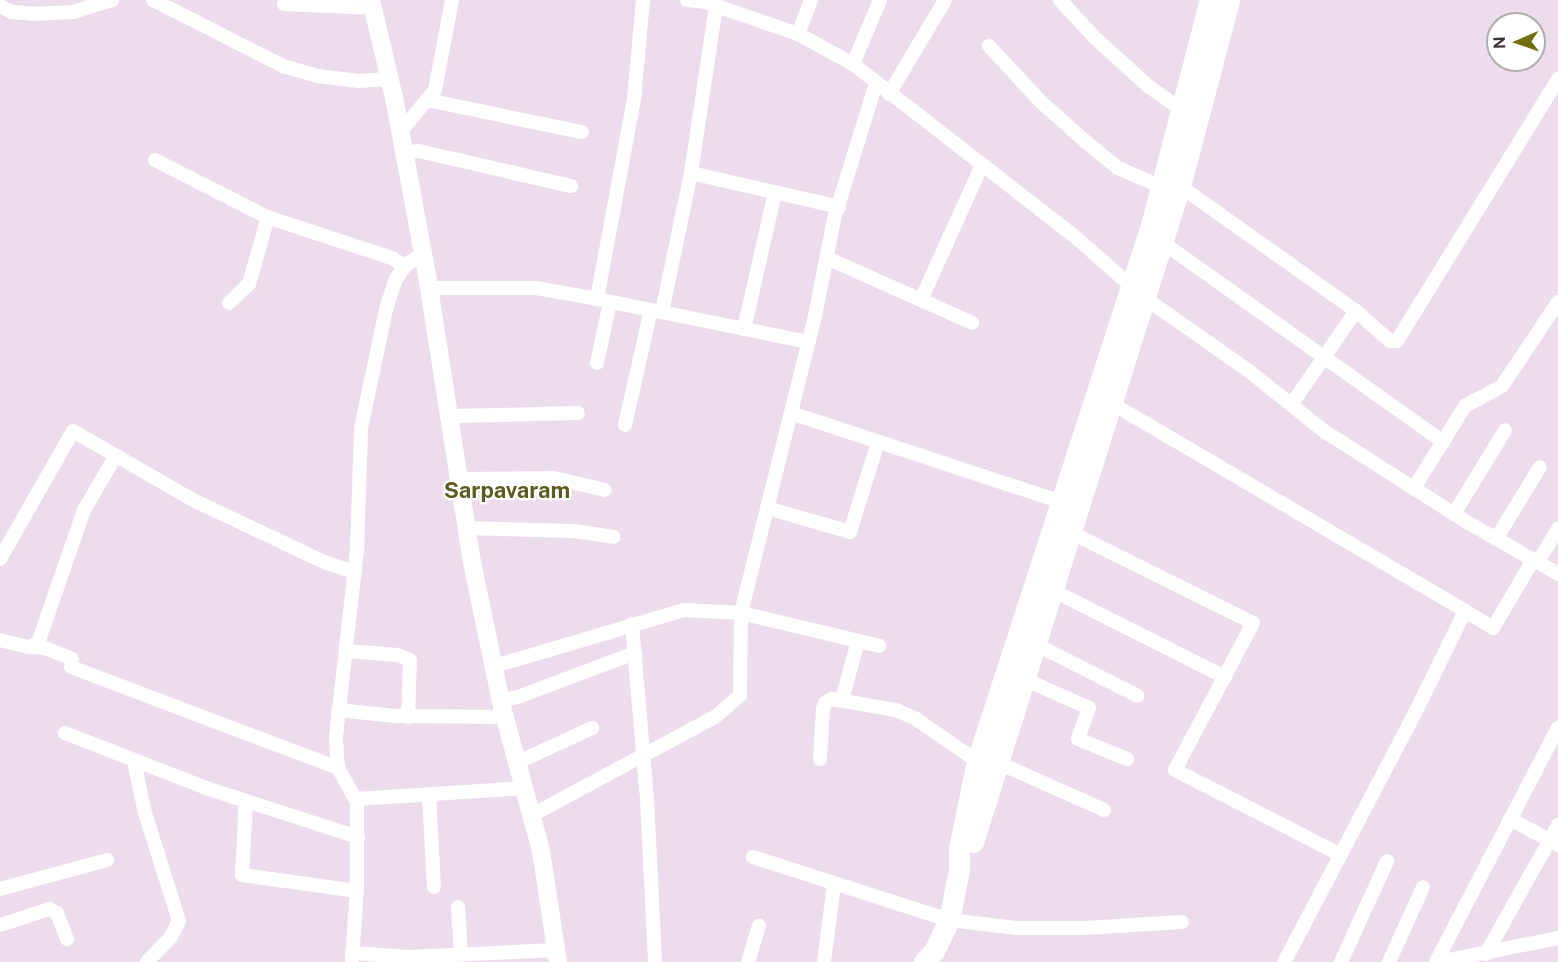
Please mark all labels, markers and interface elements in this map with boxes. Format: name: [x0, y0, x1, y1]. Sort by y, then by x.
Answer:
north arrow: [1486, 12, 1546, 72]
text: N: [1490, 36, 1509, 49]
district label: Sarpavaram: [444, 478, 570, 504]

